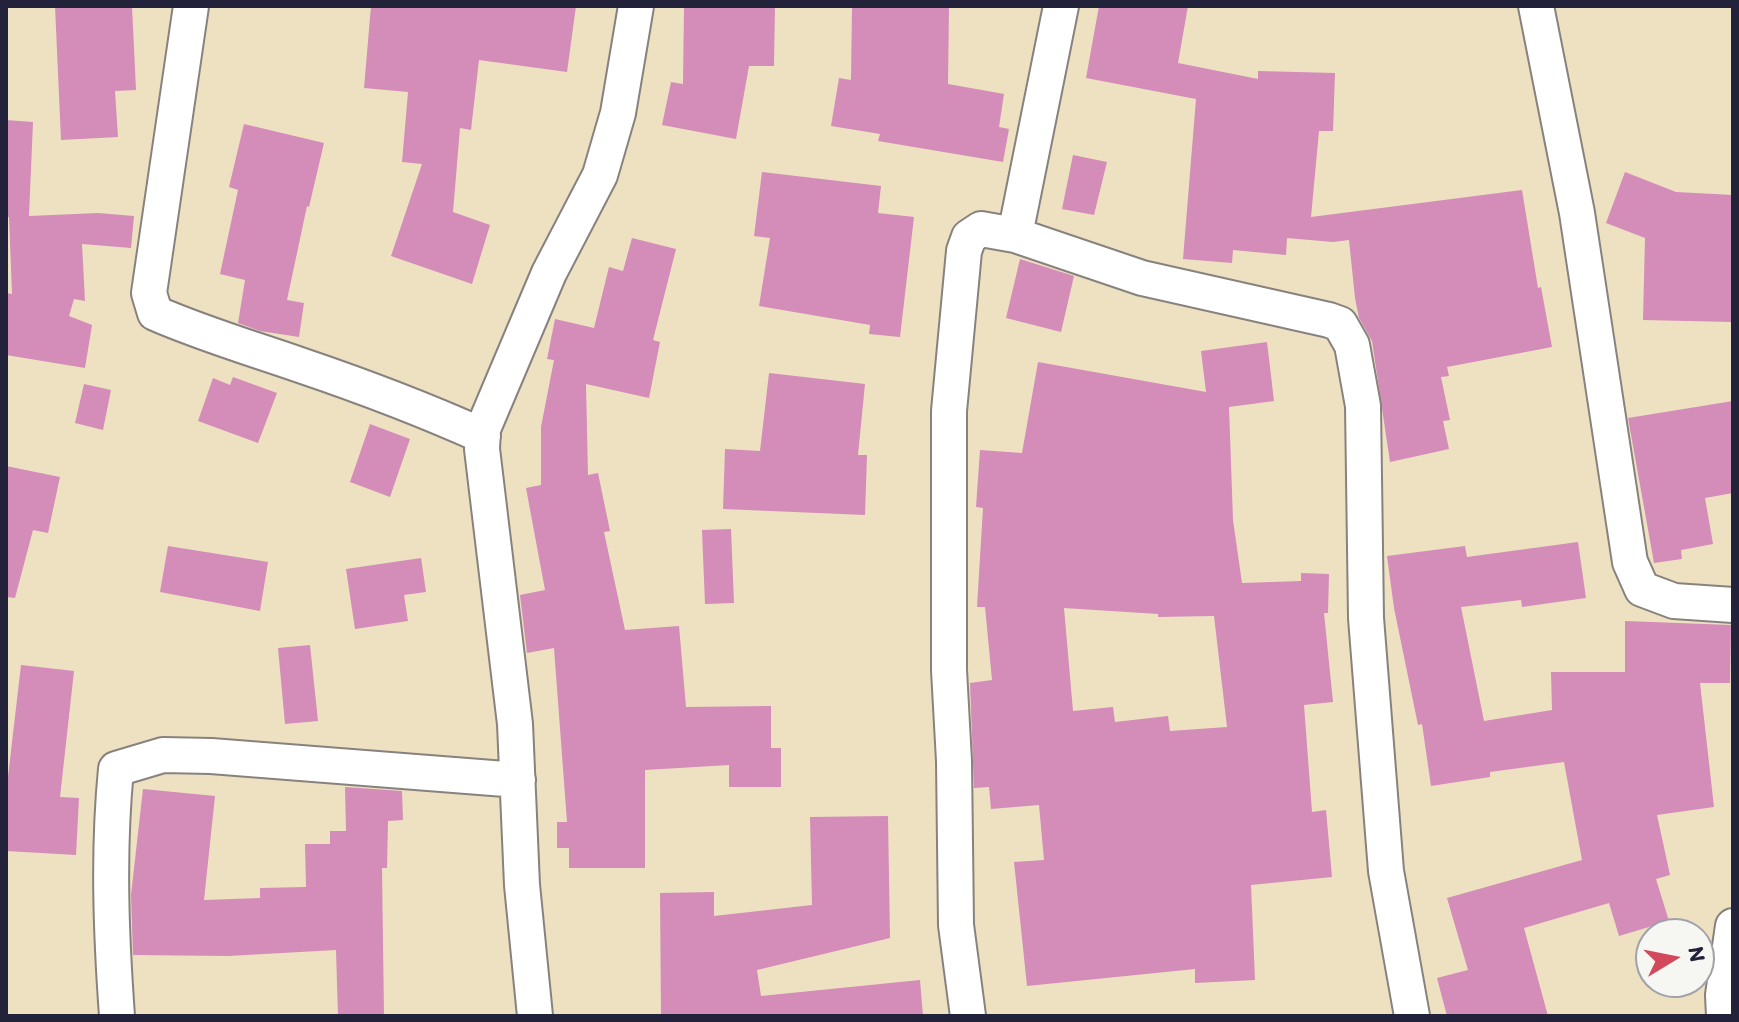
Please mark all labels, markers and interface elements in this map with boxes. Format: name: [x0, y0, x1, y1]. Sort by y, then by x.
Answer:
north arrow: [1635, 918, 1715, 998]
text: N: [1683, 944, 1712, 964]

